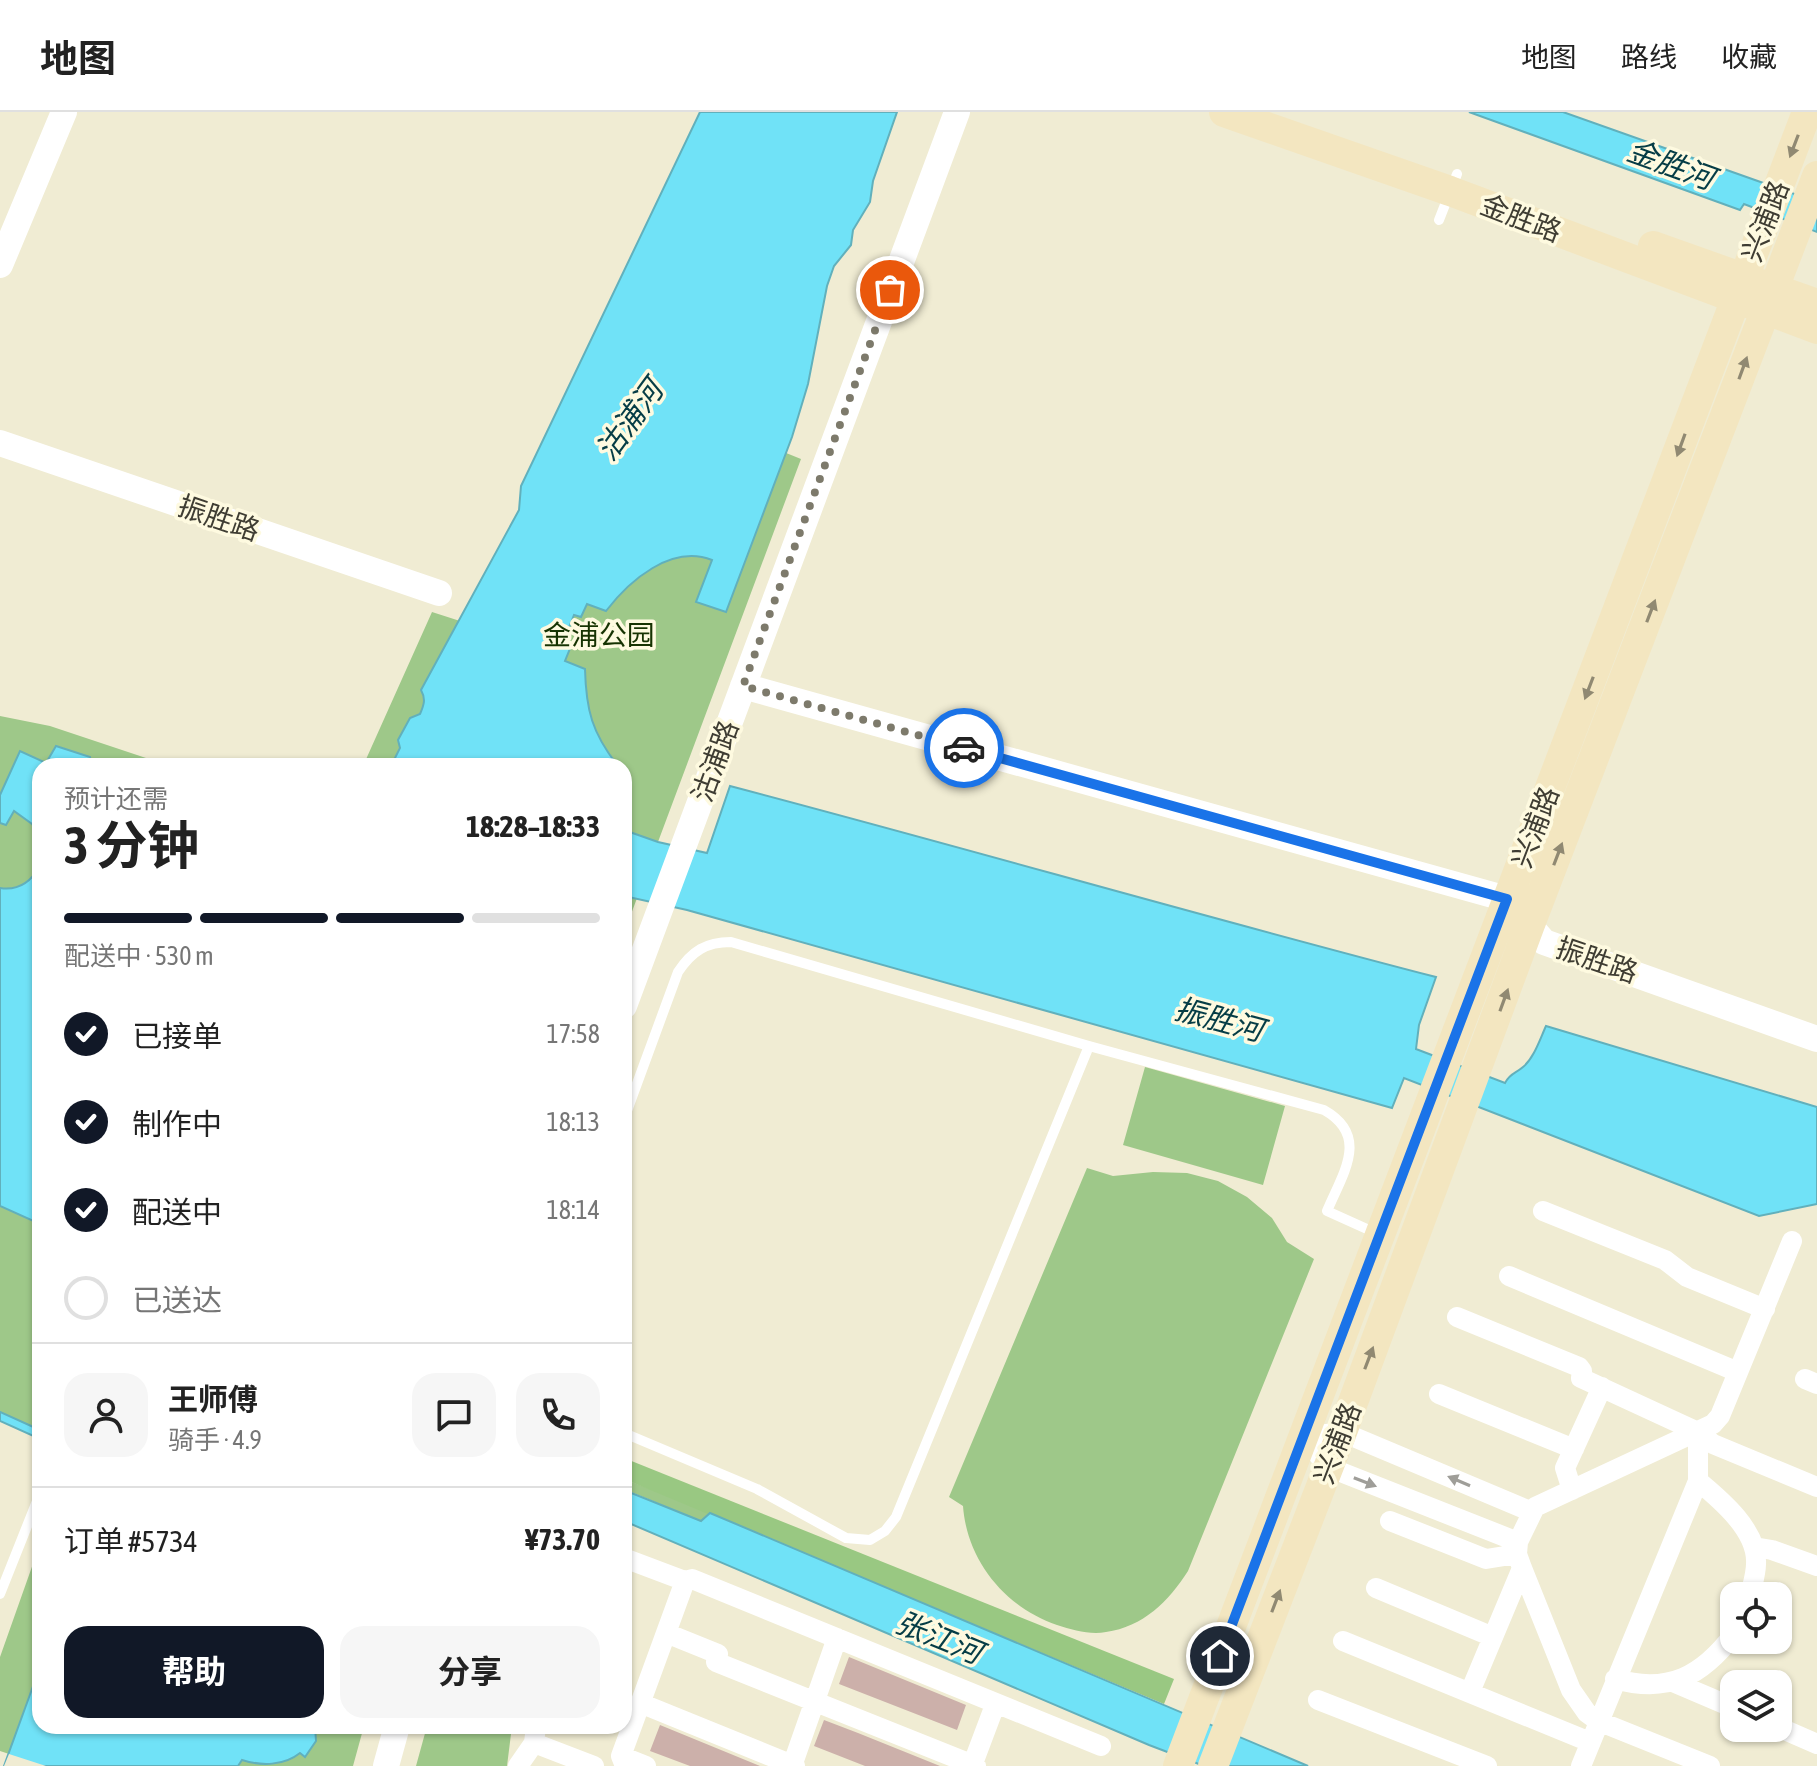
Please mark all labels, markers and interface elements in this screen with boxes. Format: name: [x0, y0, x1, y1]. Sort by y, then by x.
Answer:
text: 地图: [40, 37, 116, 80]
text: 地图: [1521, 41, 1577, 73]
text: 路线: [1621, 41, 1677, 73]
text: 收藏: [1721, 41, 1777, 73]
water label: 金胜河: [1623, 133, 1724, 197]
one-way arrow: [1787, 134, 1800, 158]
street label: 兴浦路: [1735, 176, 1795, 266]
street label: 金胜路: [1476, 188, 1566, 248]
pin: [856, 256, 924, 324]
icon: bag: [868, 268, 912, 312]
one-way arrow: [1738, 356, 1750, 380]
water label: 沽浦河: [589, 370, 672, 466]
one-way arrow: [1675, 433, 1687, 457]
street label: 振胜路: [174, 489, 264, 547]
one-way arrow: [1645, 599, 1658, 623]
park label: 金浦公园: [543, 619, 655, 651]
one-way arrow: [1582, 676, 1595, 700]
courier: [924, 708, 1004, 788]
street label: 沽浦路: [686, 716, 744, 806]
icon: car: [942, 726, 986, 770]
street label: 兴浦路: [1505, 782, 1565, 872]
text: 预计还需: [64, 784, 168, 814]
text: 18:28–18:33: [466, 809, 600, 843]
text: 3 分钟: [64, 815, 200, 875]
one-way arrow: [1552, 842, 1565, 866]
street label: 振胜路: [1552, 931, 1642, 989]
text: 配送中 · 530 m: [64, 941, 214, 971]
one-way arrow: [1498, 988, 1511, 1012]
water label: 振胜河: [1171, 991, 1272, 1048]
icon: check: [64, 1012, 108, 1056]
text: 已接单: [132, 1019, 222, 1053]
text: 17:58: [546, 1019, 600, 1049]
icon: check: [64, 1100, 108, 1144]
text: 制作中: [132, 1107, 222, 1141]
text: 18:13: [546, 1107, 600, 1137]
icon: check: [64, 1188, 108, 1232]
text: 配送中: [132, 1195, 222, 1229]
text: 18:14: [546, 1195, 600, 1225]
text: 已送达: [132, 1283, 222, 1317]
one-way arrow: [1363, 1346, 1376, 1370]
button: person: [64, 1373, 148, 1457]
button: chat: [412, 1373, 496, 1457]
button: phone: [516, 1373, 600, 1457]
text: 王师傅: [168, 1382, 258, 1416]
street label: 兴浦路: [1307, 1398, 1367, 1488]
text: 骑手 · 4.9: [168, 1425, 262, 1455]
one-way arrow: [1446, 1474, 1470, 1487]
one-way arrow: [1353, 1475, 1377, 1488]
text: ¥73.70: [525, 1522, 600, 1556]
text: 订单 #5734: [64, 1524, 198, 1558]
map controls: [1720, 1582, 1792, 1742]
button: locate: [1720, 1582, 1792, 1654]
one-way arrow: [1270, 1589, 1283, 1613]
water label: 张江河: [891, 1604, 992, 1671]
pin: [1186, 1622, 1254, 1690]
button: 帮助: [64, 1626, 324, 1718]
button: 分享: [340, 1626, 600, 1718]
icon: home: [1198, 1634, 1242, 1678]
button: layers: [1720, 1670, 1792, 1742]

